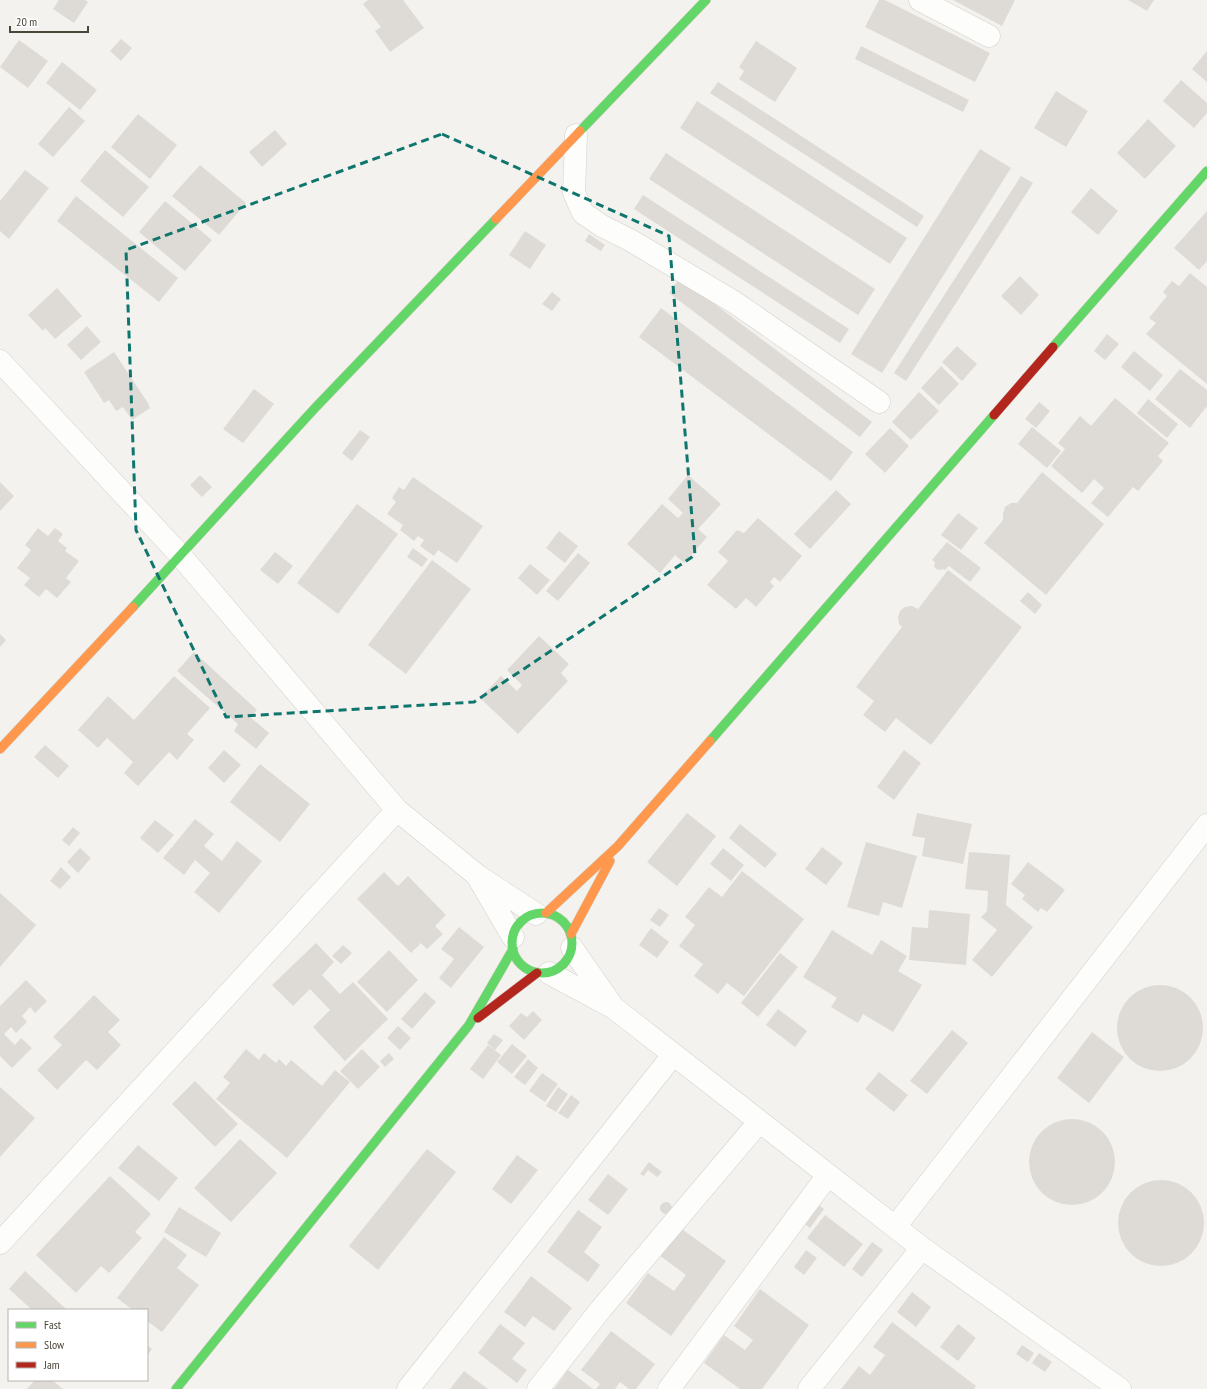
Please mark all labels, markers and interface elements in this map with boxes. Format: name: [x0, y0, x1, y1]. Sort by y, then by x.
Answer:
scale bar: [10, 8, 88, 34]
text: 20 m: [16, 14, 37, 29]
legend: [8, 1309, 148, 1381]
text: Fast: [44, 1317, 62, 1332]
text: Slow: [44, 1337, 65, 1352]
text: Jam: [43, 1357, 60, 1372]

